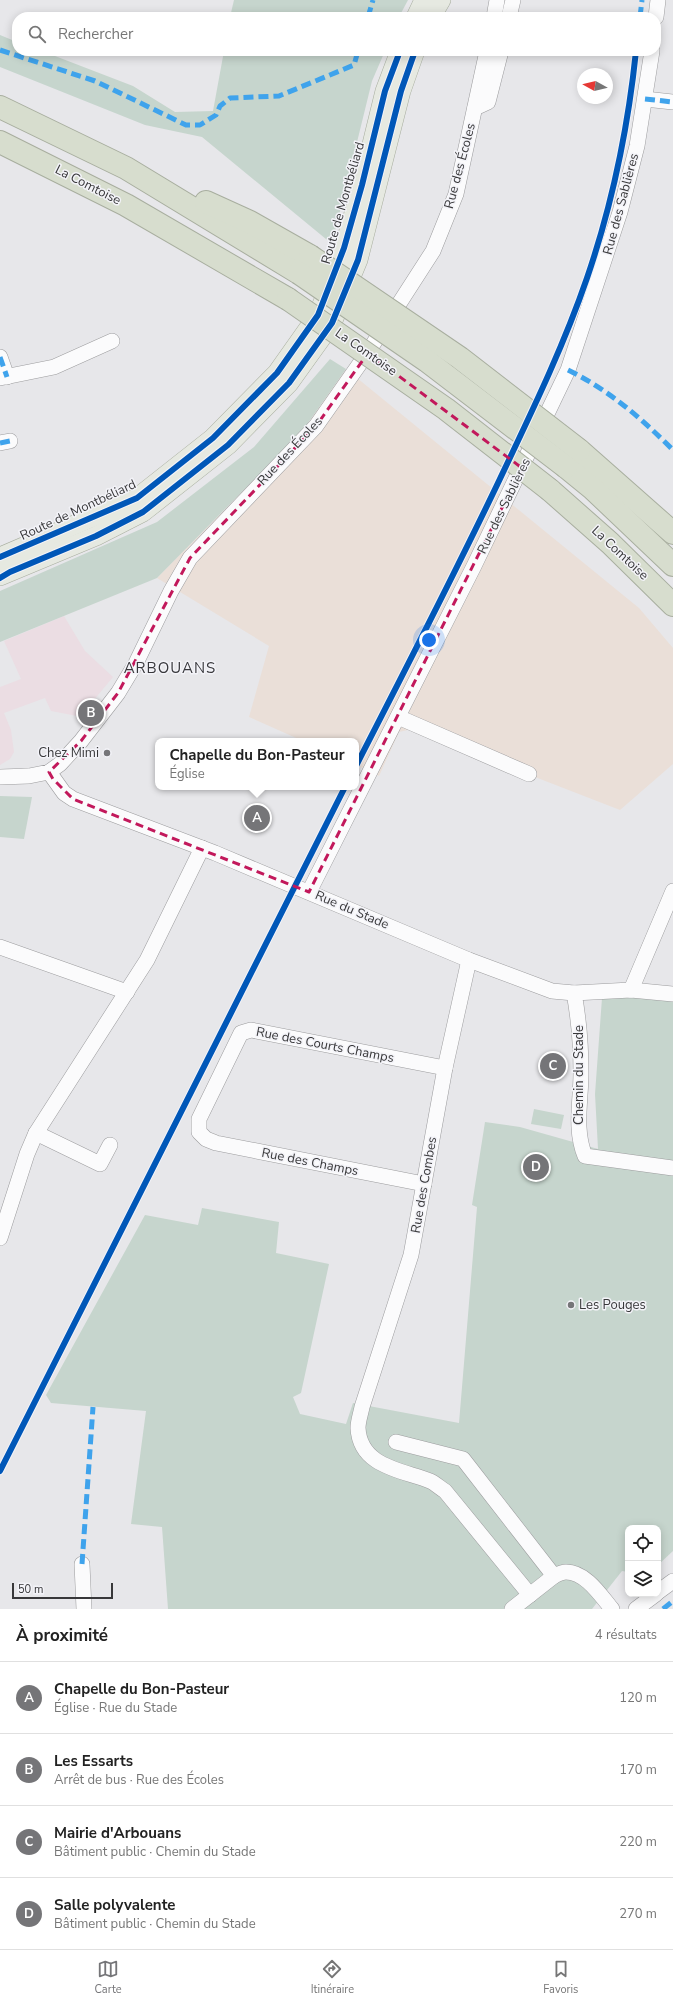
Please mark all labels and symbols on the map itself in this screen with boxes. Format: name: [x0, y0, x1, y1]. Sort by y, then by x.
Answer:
north arrow: [577, 68, 613, 104]
street label: Rue des Écoles: [439, 121, 480, 211]
street label: Route de Montbéliard: [317, 140, 369, 266]
street label: Rue des Sablières: [599, 151, 643, 257]
street label: La Comtoise: [52, 161, 124, 209]
street label: La Comtoise: [331, 324, 401, 380]
street label: Rue des Écoles: [253, 412, 327, 489]
street label: Rue des Sablières: [473, 455, 535, 557]
street label: Route de Montbéliard: [17, 475, 139, 545]
street label: La Comtoise: [588, 522, 652, 584]
your location: [419, 630, 439, 650]
district label: ARBOUANS: [124, 658, 216, 678]
pin: B: [78, 698, 104, 728]
place label: Chez Mimi: [38, 744, 99, 762]
marker: Chez Mimi: [102, 748, 112, 758]
pin: A: [244, 803, 270, 833]
street label: Rue du Stade: [312, 886, 392, 934]
street label: Rue des Courts Champs: [254, 1023, 396, 1067]
street label: Chemin du Stade: [570, 1025, 588, 1125]
pin: C: [540, 1051, 566, 1081]
street label: Rue des Combes: [407, 1135, 441, 1235]
street label: Rue des Champs: [260, 1144, 360, 1180]
pin: D: [523, 1152, 549, 1182]
place label: Les Pouges: [579, 1296, 646, 1314]
marker: Les Pouges: [566, 1300, 576, 1310]
scale bar: [12, 1581, 113, 1600]

